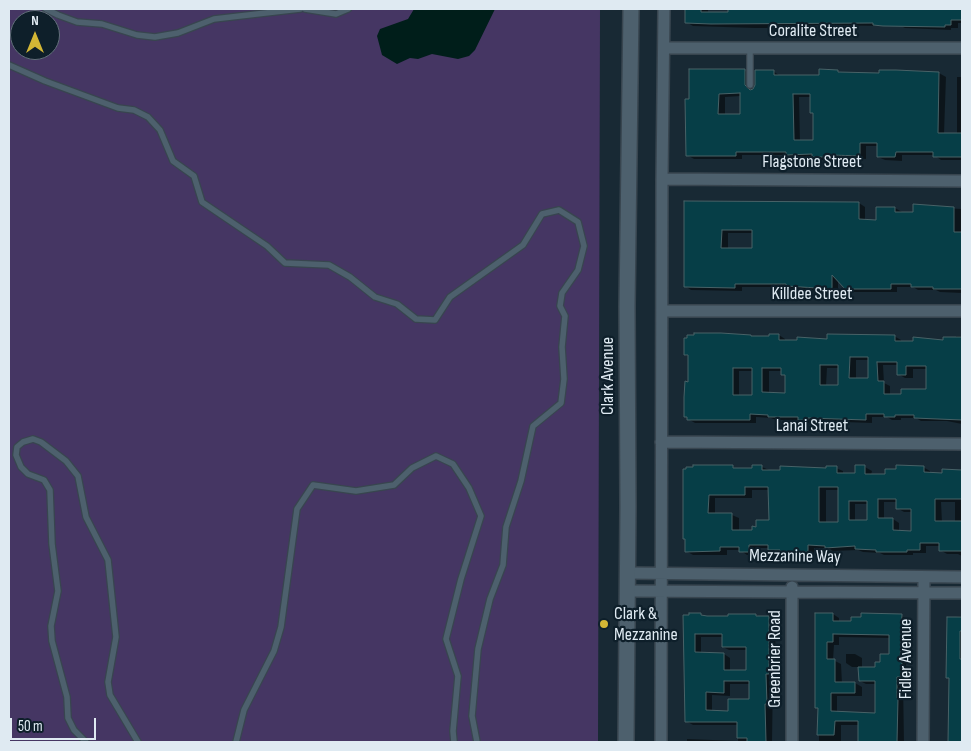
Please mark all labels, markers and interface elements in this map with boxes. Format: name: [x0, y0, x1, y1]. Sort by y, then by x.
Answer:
north arrow: [10, 10, 60, 60]
text: N: [31, 12, 39, 29]
street label: Coralite Street: [769, 20, 857, 42]
street label: Flagstone Street: [762, 151, 862, 173]
street label: Killdee Street: [771, 283, 853, 305]
street label: Clark Avenue: [597, 337, 619, 415]
street label: Lanai Street: [776, 415, 848, 437]
street label: Mezzanine Way: [749, 545, 841, 569]
place label: Clark & Mezzanine: [614, 603, 678, 646]
street label: Greenbrier Road: [764, 610, 786, 708]
marker: Clark & Mezzanine: [598, 618, 610, 630]
street label: Fidler Avenue: [895, 619, 917, 699]
scale bar: [12, 708, 99, 740]
text: 50 m: [18, 717, 43, 736]

